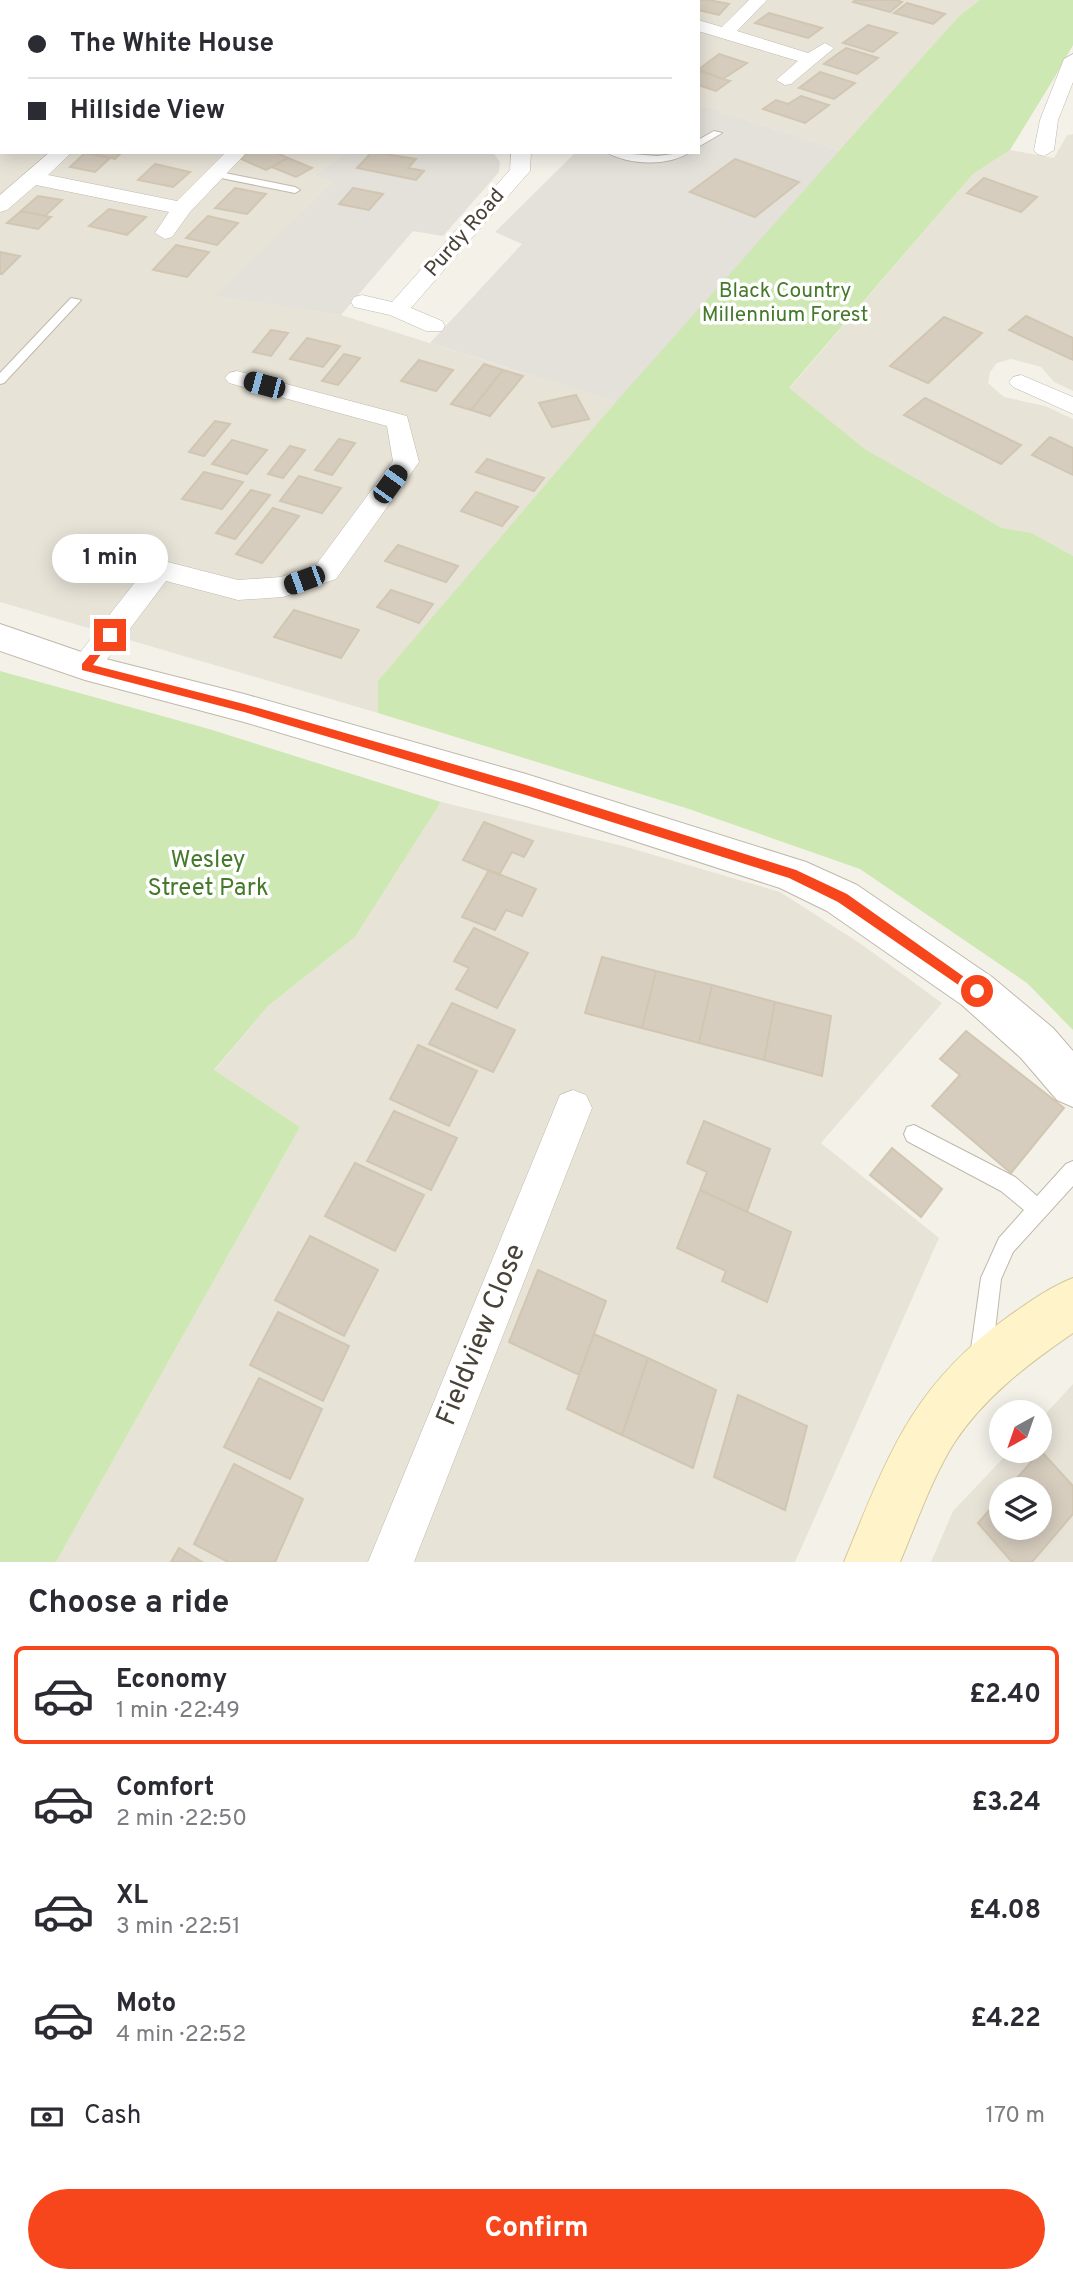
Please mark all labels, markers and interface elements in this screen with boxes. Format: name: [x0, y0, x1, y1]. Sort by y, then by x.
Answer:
text: The White House: [70, 28, 274, 61]
text: Hillside View: [70, 95, 225, 128]
street label: Purdy Road: [419, 183, 511, 283]
park label: Black Country Millennium Forest: [702, 278, 868, 329]
car: [241, 369, 288, 401]
car: [370, 461, 411, 507]
callout: 1 min: [52, 534, 168, 582]
text: 1 min: [82, 544, 138, 573]
car: [281, 563, 328, 597]
route end: [94, 619, 126, 651]
park label: Wesley Street Park: [147, 846, 269, 904]
route start: [961, 975, 993, 1007]
street label: Fieldview Close: [429, 1239, 535, 1431]
north arrow: [989, 1400, 1052, 1463]
map controls: [989, 1400, 1052, 1540]
button: layers: [989, 1477, 1052, 1540]
text: Choose a ride: [28, 1584, 229, 1624]
icon: car: [32, 1664, 95, 1727]
text: Economy: [116, 1664, 227, 1697]
text: £2.40: [969, 1679, 1041, 1712]
text: 1 min · 22:49: [116, 1697, 240, 1726]
icon: car: [32, 1772, 95, 1835]
text: Comfort: [116, 1772, 214, 1805]
text: £3.24: [971, 1787, 1041, 1820]
text: 2 min · 22:50: [116, 1805, 247, 1834]
icon: car: [32, 1880, 95, 1943]
text: XL: [116, 1880, 148, 1913]
text: £4.08: [969, 1895, 1041, 1928]
text: 3 min · 22:51: [116, 1913, 241, 1942]
icon: car: [32, 1988, 95, 2051]
text: Moto: [116, 1988, 176, 2021]
text: £4.22: [971, 2003, 1041, 2036]
text: 4 min · 22:52: [116, 2021, 246, 2050]
icon: cash: [28, 2098, 66, 2136]
text: Cash: [84, 2100, 141, 2133]
text: 170 m: [986, 2102, 1045, 2131]
button: Confirm: [28, 2189, 1045, 2269]

